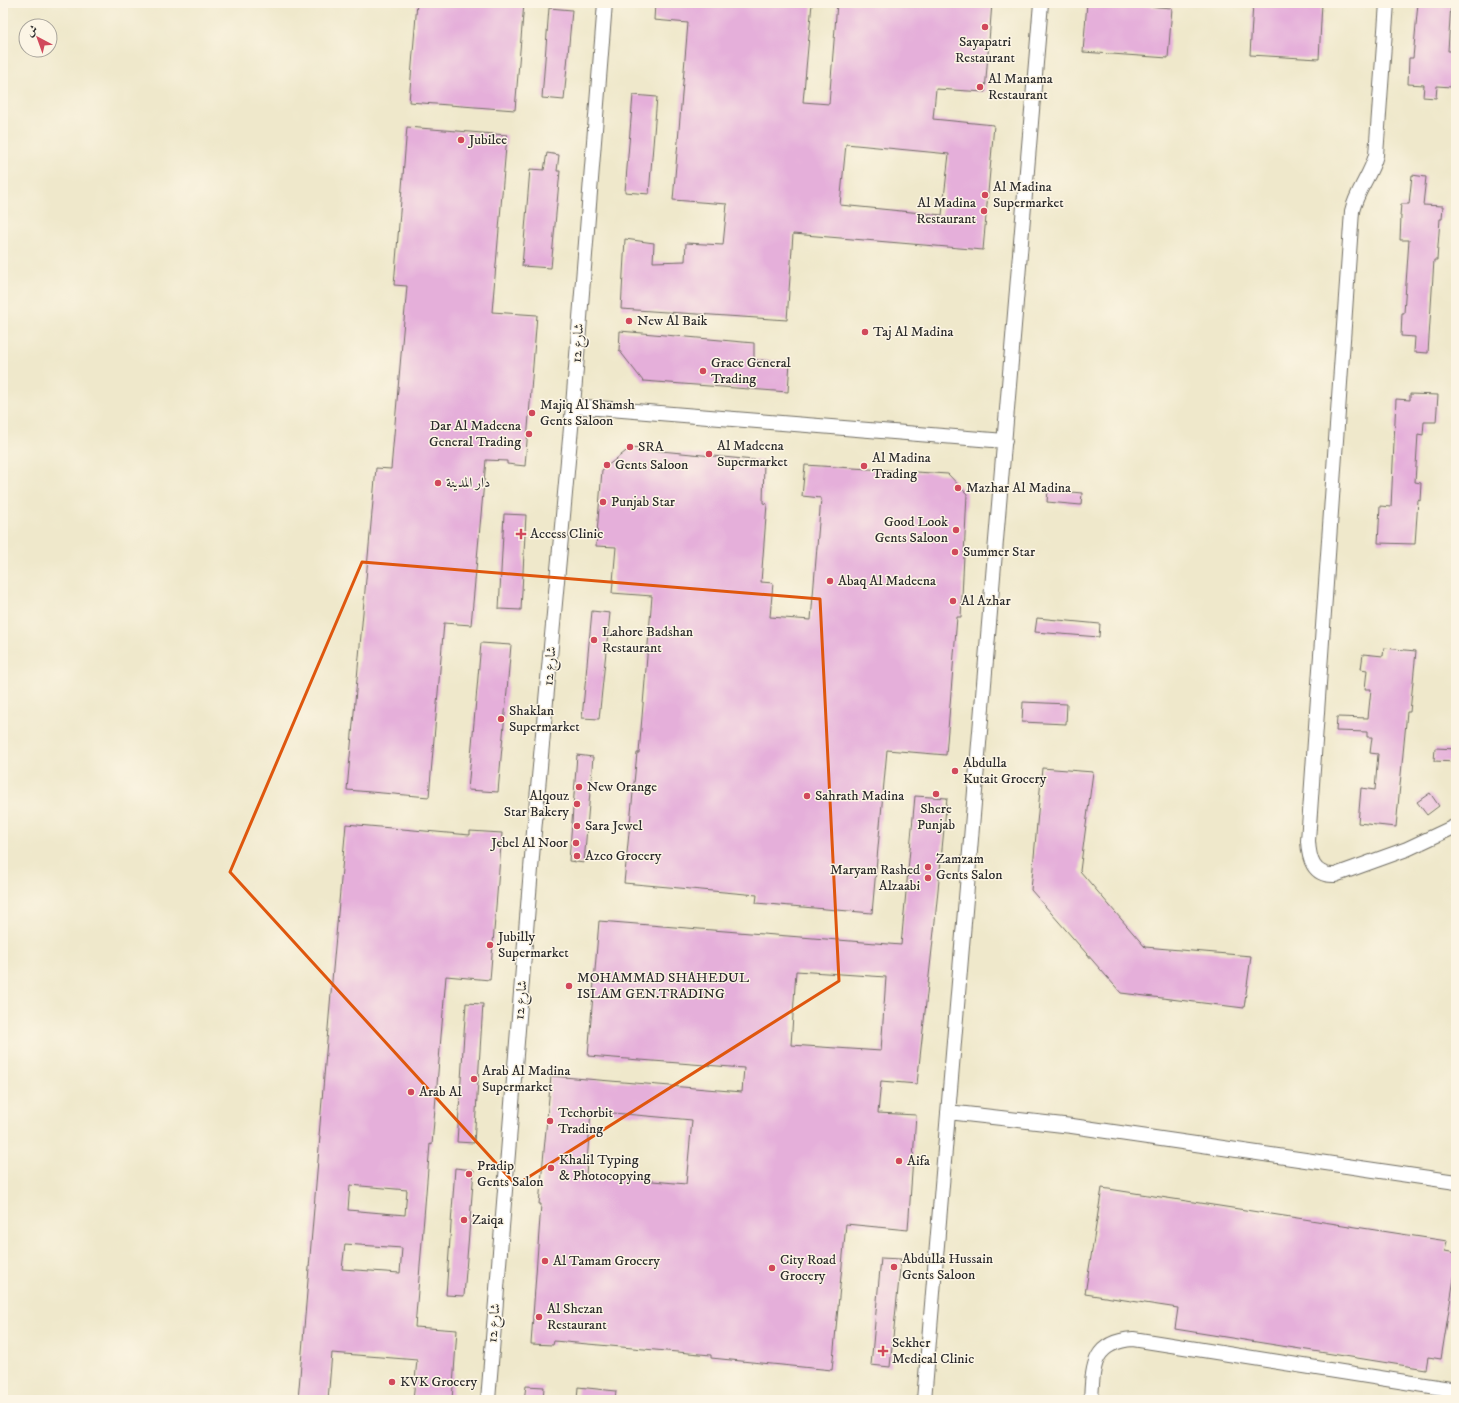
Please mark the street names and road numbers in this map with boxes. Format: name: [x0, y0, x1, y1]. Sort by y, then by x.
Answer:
street label: شارع 12: [568, 323, 590, 363]
street label: شارع 12: [539, 646, 563, 687]
street label: شارع 12: [510, 980, 534, 1021]
street label: شارع 12: [483, 1303, 507, 1344]

